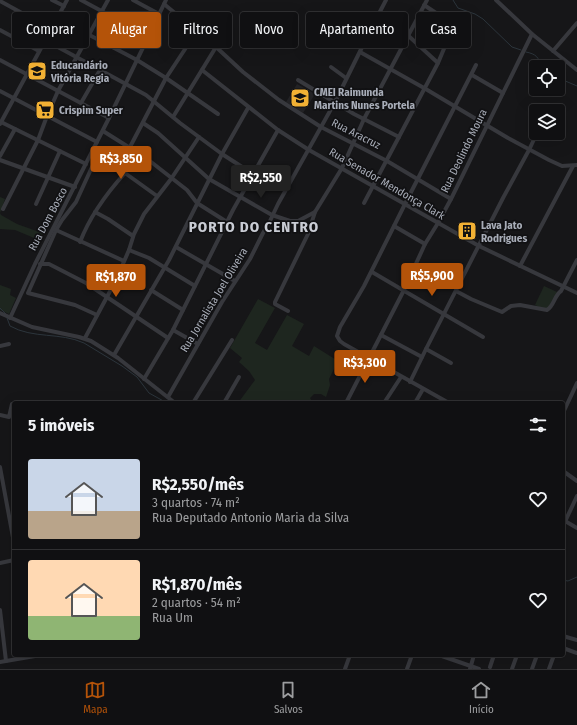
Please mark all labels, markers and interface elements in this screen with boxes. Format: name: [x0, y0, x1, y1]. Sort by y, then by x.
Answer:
chip: Comprar: [12, 12, 89, 48]
chip: Alugar: [97, 12, 161, 48]
chip: Filtros: [169, 12, 232, 48]
chip: Novo: [240, 12, 298, 48]
chip: Apartamento: [306, 12, 408, 48]
chip: Casa: [416, 12, 471, 48]
place label: Educandário Vitória Regia: [50, 59, 110, 85]
school or university icon: Educandário Vitória Regia: [26, 60, 48, 82]
map controls: [529, 60, 565, 140]
button: locate: [529, 60, 565, 96]
place label: CMEI Raimunda Martins Nunes Portela: [314, 86, 416, 112]
school or university icon: CMEI Raimunda Martins Nunes Portela: [289, 87, 311, 109]
supermarket icon: Crispim Super: [34, 99, 56, 121]
place label: Crispim Super: [59, 104, 124, 117]
button: layers: [529, 104, 565, 140]
street label: Rua Deolindo Moura: [438, 107, 490, 195]
street label: Rua Aracruz: [329, 116, 383, 152]
street label: Rua Senador Mendonça Clark: [327, 145, 448, 223]
pin: R$3,850: [84, 146, 158, 180]
text: R$3,850: [99, 151, 143, 166]
pin: R$2,550: [224, 165, 298, 199]
text: R$2,550: [240, 170, 282, 185]
street label: Rua Dom Bosco: [26, 185, 70, 253]
district label: PORTO DO CENTRO: [189, 218, 319, 236]
place label: Lava Jato Rodrigues: [481, 219, 527, 245]
building icon: Lava Jato Rodrigues: [456, 220, 478, 242]
street label: Rua Jornalista Joel Oliveira: [178, 245, 250, 355]
pin: R$5,900: [395, 263, 469, 297]
pin: R$1,870: [79, 264, 153, 298]
text: R$5,900: [410, 268, 454, 283]
text: R$1,870: [96, 269, 136, 284]
pin: R$3,300: [328, 350, 402, 384]
text: R$3,300: [343, 355, 387, 370]
icon: filters: [527, 414, 549, 436]
text: 5 imóveis: [28, 415, 95, 436]
text: R$2,550/mês: [152, 474, 244, 495]
icon: home: [60, 475, 108, 523]
icon: heart: [527, 488, 549, 510]
text: 3 quartos · 74 m²: [152, 495, 240, 510]
text: Rua Deputado Antonio Maria da Silva: [152, 510, 349, 525]
text: R$1,870/mês: [152, 574, 242, 595]
icon: home: [60, 576, 108, 624]
icon: heart: [527, 589, 549, 611]
text: 2 quartos · 54 m²: [152, 595, 241, 610]
text: Rua Um: [152, 610, 193, 625]
tab: Mapa: [83, 679, 108, 716]
tab: Salvos: [274, 679, 303, 716]
tab: Início: [469, 679, 494, 716]

